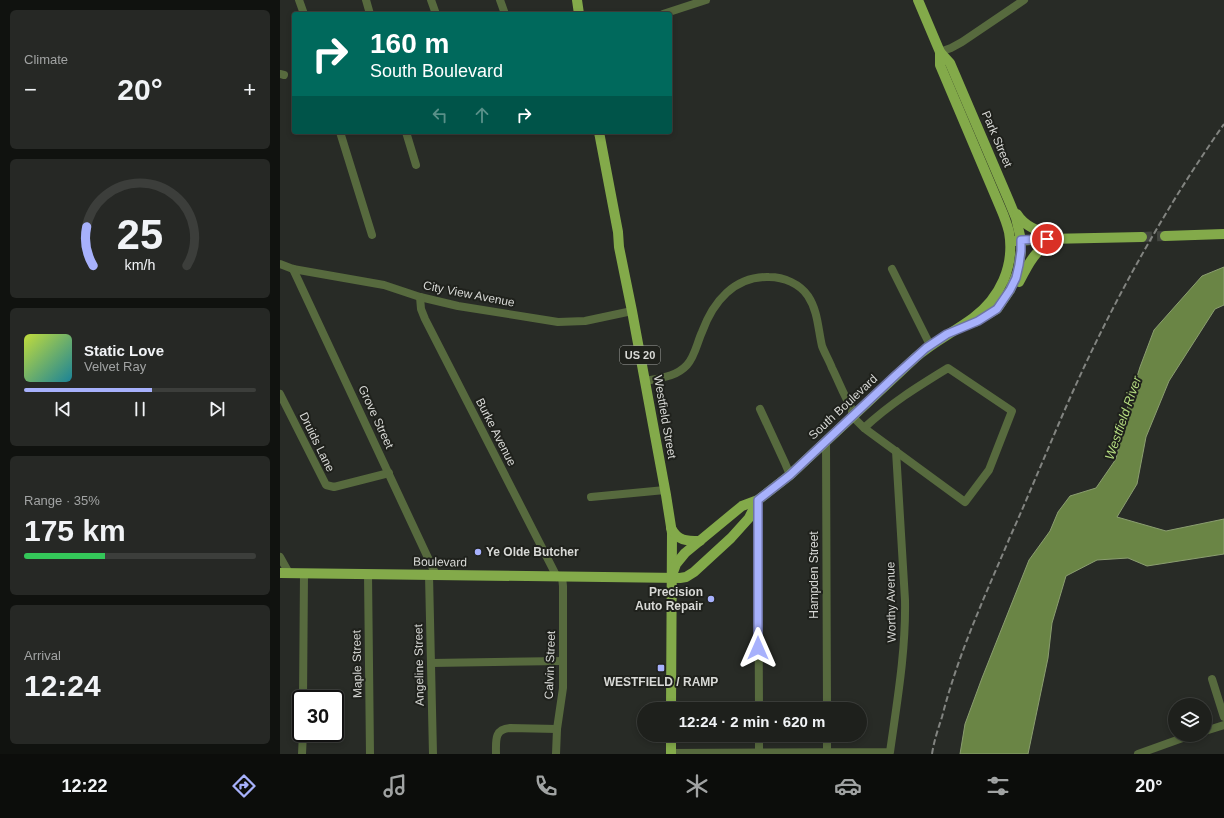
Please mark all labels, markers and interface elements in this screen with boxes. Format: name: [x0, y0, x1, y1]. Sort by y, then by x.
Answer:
icon: right: [304, 28, 356, 80]
text: 160 m: [370, 28, 449, 59]
text: Climate: [24, 52, 68, 67]
text: South Boulevard: [370, 61, 503, 81]
text: 20°: [117, 73, 163, 106]
text: −: [24, 77, 37, 102]
text: +: [243, 77, 256, 102]
icon: left: [429, 104, 451, 126]
icon: ahead: [471, 104, 493, 126]
icon: right: [513, 104, 535, 126]
street label: Park Street: [979, 109, 1015, 170]
text: 25: [117, 211, 163, 258]
pin: [1030, 222, 1064, 256]
icon: arrive: [1036, 228, 1058, 250]
text: km/h: [125, 257, 156, 273]
street label: City View Avenue: [422, 278, 516, 310]
text: Static Love: [84, 342, 164, 359]
road number: US 20: [620, 346, 660, 364]
text: Velvet Ray: [84, 359, 146, 374]
street label: South Boulevard: [806, 372, 880, 442]
street label: Westfield Street: [651, 374, 679, 460]
water label: Westfield River: [1102, 374, 1144, 462]
street label: Grove Street: [355, 383, 397, 451]
street label: Burke Avenue: [473, 396, 519, 469]
icon: previous: [52, 398, 74, 420]
icon: pause: [129, 398, 151, 420]
icon: next: [206, 398, 228, 420]
street label: Druids Lane: [297, 410, 338, 474]
text: Range · 35%: [24, 493, 100, 508]
text: 175 km: [24, 514, 126, 547]
street label: Hampden Street: [807, 531, 821, 619]
place label: Ye Olde Butcher: [486, 545, 579, 559]
marker: Ye Olde Butcher: [473, 547, 483, 557]
street label: Boulevard: [413, 555, 467, 569]
street label: Worthy Avenue: [883, 561, 899, 643]
place label: Precision Auto Repair: [635, 585, 703, 613]
marker: Precision Auto Repair: [706, 594, 716, 604]
street label: Angeline Street: [411, 623, 427, 706]
position arrow: [737, 627, 779, 669]
street label: Maple Street: [349, 629, 365, 698]
street label: Calvin Street: [542, 630, 558, 700]
text: Arrival: [24, 648, 61, 663]
marker: WESTFIELD / RAMP: [656, 663, 666, 673]
text: 12:24: [24, 669, 101, 702]
place label: WESTFIELD / RAMP: [604, 675, 718, 689]
speed limit sign: 30: [292, 690, 344, 742]
map controls: [1168, 698, 1212, 742]
button: layers: [1168, 698, 1212, 742]
text: 12:24 · 2 min · 620 m: [679, 713, 825, 730]
icon: directions: [230, 772, 258, 800]
icon: music: [381, 772, 409, 800]
icon: phone: [532, 772, 560, 800]
icon: climate: [683, 772, 711, 800]
icon: car: [834, 772, 862, 800]
icon: filters: [984, 772, 1012, 800]
text: 12:22: [61, 776, 107, 796]
text: 20°: [1135, 776, 1162, 796]

